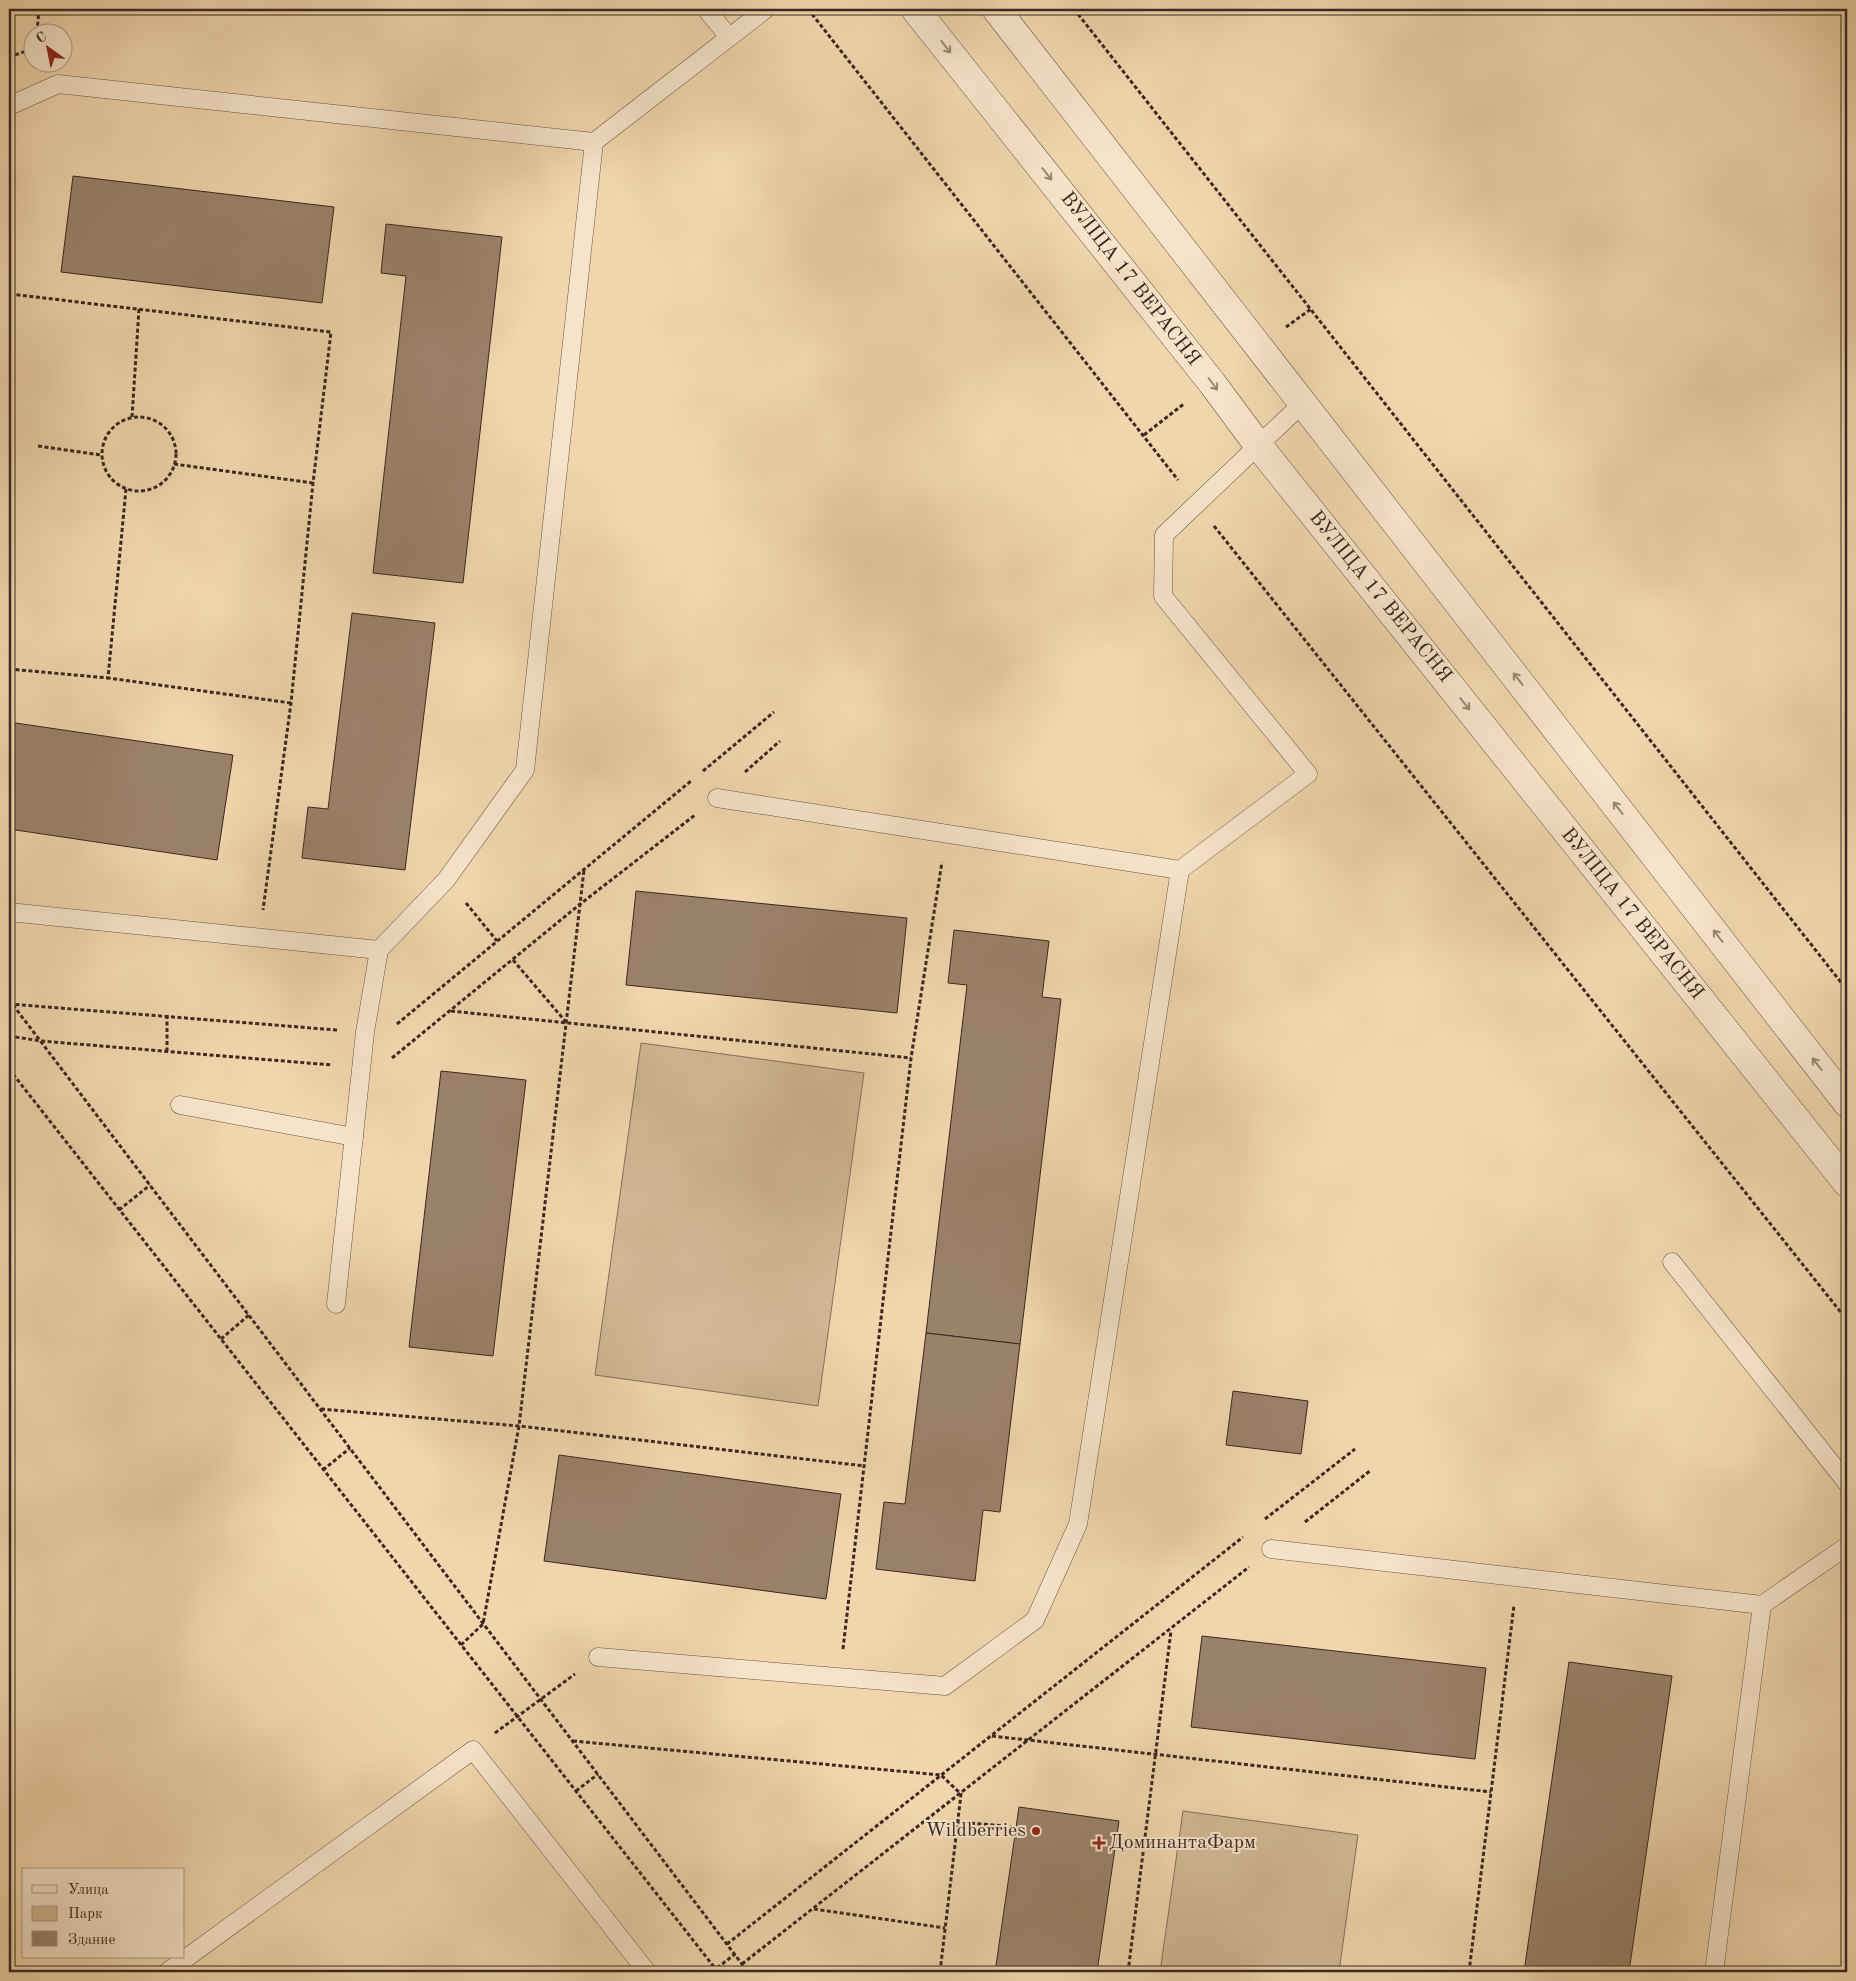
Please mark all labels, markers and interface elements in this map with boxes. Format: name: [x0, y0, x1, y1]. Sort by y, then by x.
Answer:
north arrow: [22, 22, 72, 72]
text: С: [34, 30, 49, 46]
one-way arrow: [940, 40, 951, 53]
one-way arrow: [1041, 167, 1052, 180]
street label: ВУЛІЦА 17 ВЕРАСНЯ: [1056, 188, 1204, 370]
one-way arrow: [1207, 377, 1218, 390]
street label: ВУЛІЦА 17 ВЕРАСНЯ: [1305, 507, 1455, 687]
one-way arrow: [1513, 672, 1523, 686]
one-way arrow: [1459, 697, 1470, 710]
one-way arrow: [1612, 802, 1623, 815]
street label: ВУЛІЦА 17 ВЕРАСНЯ: [1557, 824, 1707, 1004]
one-way arrow: [1712, 930, 1723, 943]
one-way arrow: [1812, 1058, 1823, 1071]
place label: Wildberries: [925, 1821, 1026, 1841]
marker: Wildberries: [1030, 1825, 1042, 1837]
place label: ДоминантаФарм: [1109, 1833, 1256, 1853]
marker: ДоминантаФарм: [1093, 1837, 1105, 1849]
legend: [22, 1868, 185, 1958]
text: Улица: [68, 1883, 109, 1898]
text: Парк: [68, 1907, 103, 1922]
text: Здание: [68, 1933, 115, 1948]

